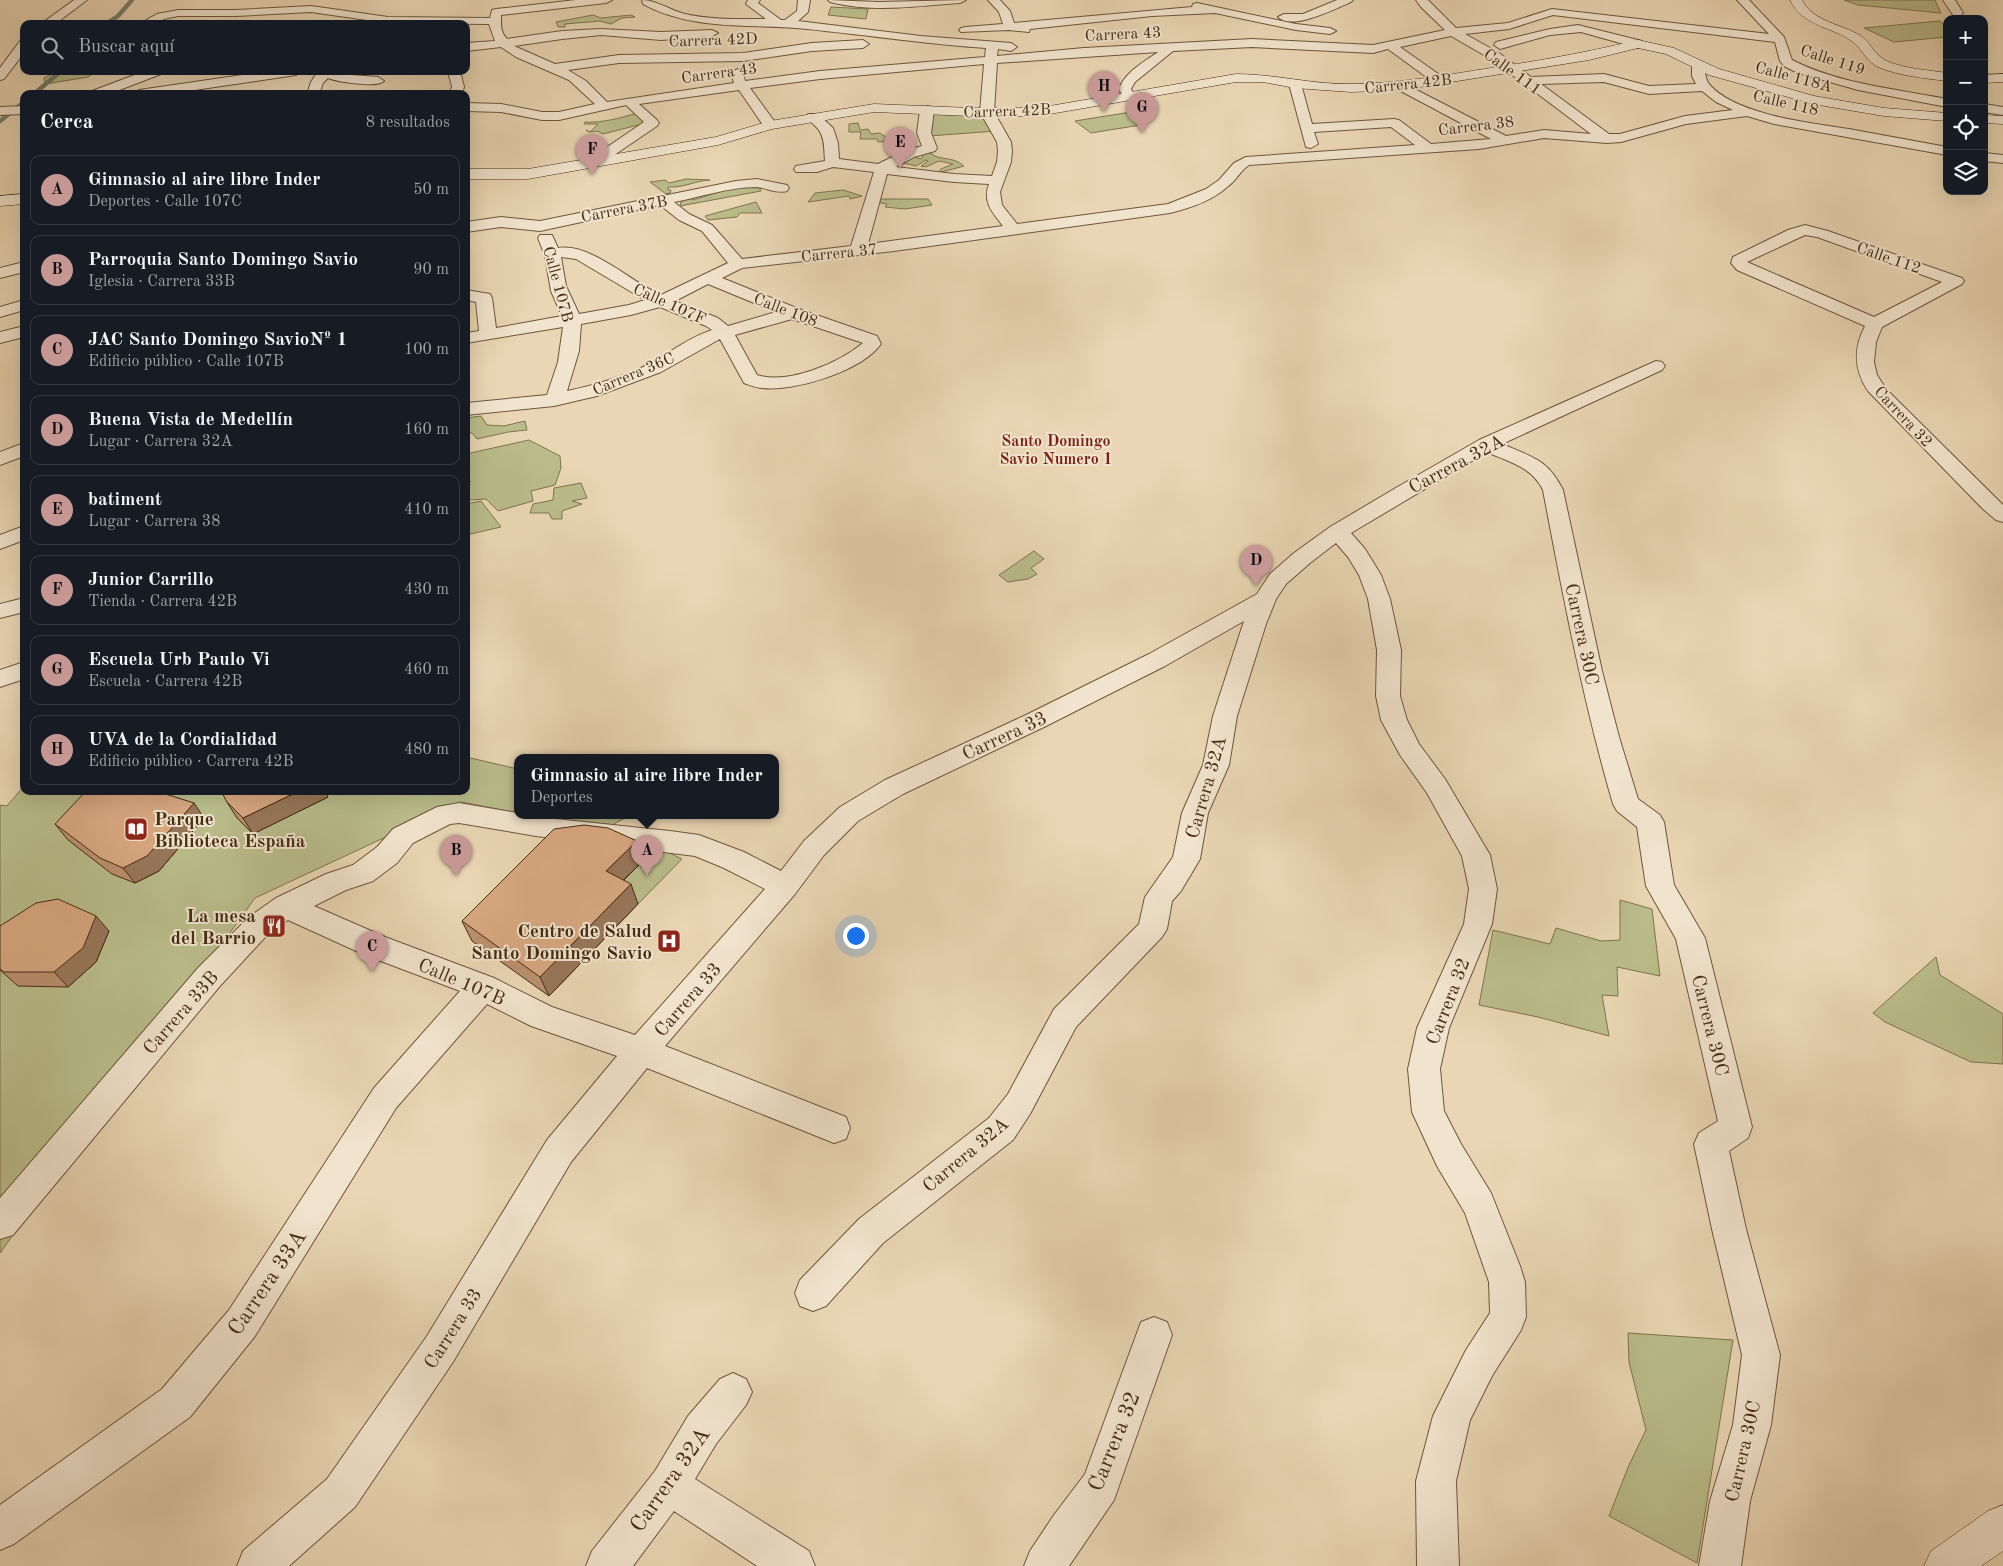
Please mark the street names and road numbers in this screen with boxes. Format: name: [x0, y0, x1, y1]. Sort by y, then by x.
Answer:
street label: Carrera 43: [1084, 25, 1162, 45]
street label: Carrera 42D: [668, 31, 758, 51]
street label: Calle 119: [1798, 43, 1867, 79]
street label: Calle 111: [1480, 46, 1544, 99]
street label: Calle 118A: [1753, 60, 1834, 96]
street label: Carrera 43: [680, 61, 758, 87]
street label: Carrera 42B: [1364, 72, 1453, 98]
street label: Calle 118: [1751, 89, 1820, 119]
street label: Carrera 42B: [963, 102, 1051, 122]
street label: Carrera 38: [1437, 114, 1515, 140]
street label: Carrera 37B: [580, 194, 669, 226]
street label: Calle 112: [1854, 240, 1923, 277]
street label: Carrera 37: [800, 242, 878, 266]
street label: Calle 107B: [539, 245, 575, 324]
street label: Calle 107F: [630, 282, 708, 328]
street label: Calle 108: [751, 291, 819, 330]
street label: Carrera 36C: [590, 350, 677, 399]
street label: Carrera 32: [1871, 384, 1935, 451]
street label: Carrera 32A: [1406, 432, 1509, 498]
street label: Carrera 30C: [1560, 582, 1601, 687]
street label: Carrera 33: [960, 709, 1050, 765]
street label: Carrera 32A: [1184, 734, 1231, 841]
street label: Calle 107B: [415, 956, 507, 1010]
street label: Carrera 32: [1424, 956, 1475, 1048]
street label: Carrera 33: [652, 960, 726, 1041]
street label: Carrera 33B: [141, 968, 223, 1059]
street label: Carrera 30C: [1687, 973, 1730, 1078]
street label: Carrera 32A: [920, 1114, 1013, 1197]
street label: Carrera 33A: [224, 1226, 311, 1340]
street label: Carrera 33: [422, 1286, 486, 1373]
street label: Carrera 32: [1085, 1389, 1145, 1495]
street label: Carrera 30C: [1724, 1399, 1765, 1504]
street label: Carrera 32A: [627, 1424, 715, 1536]

